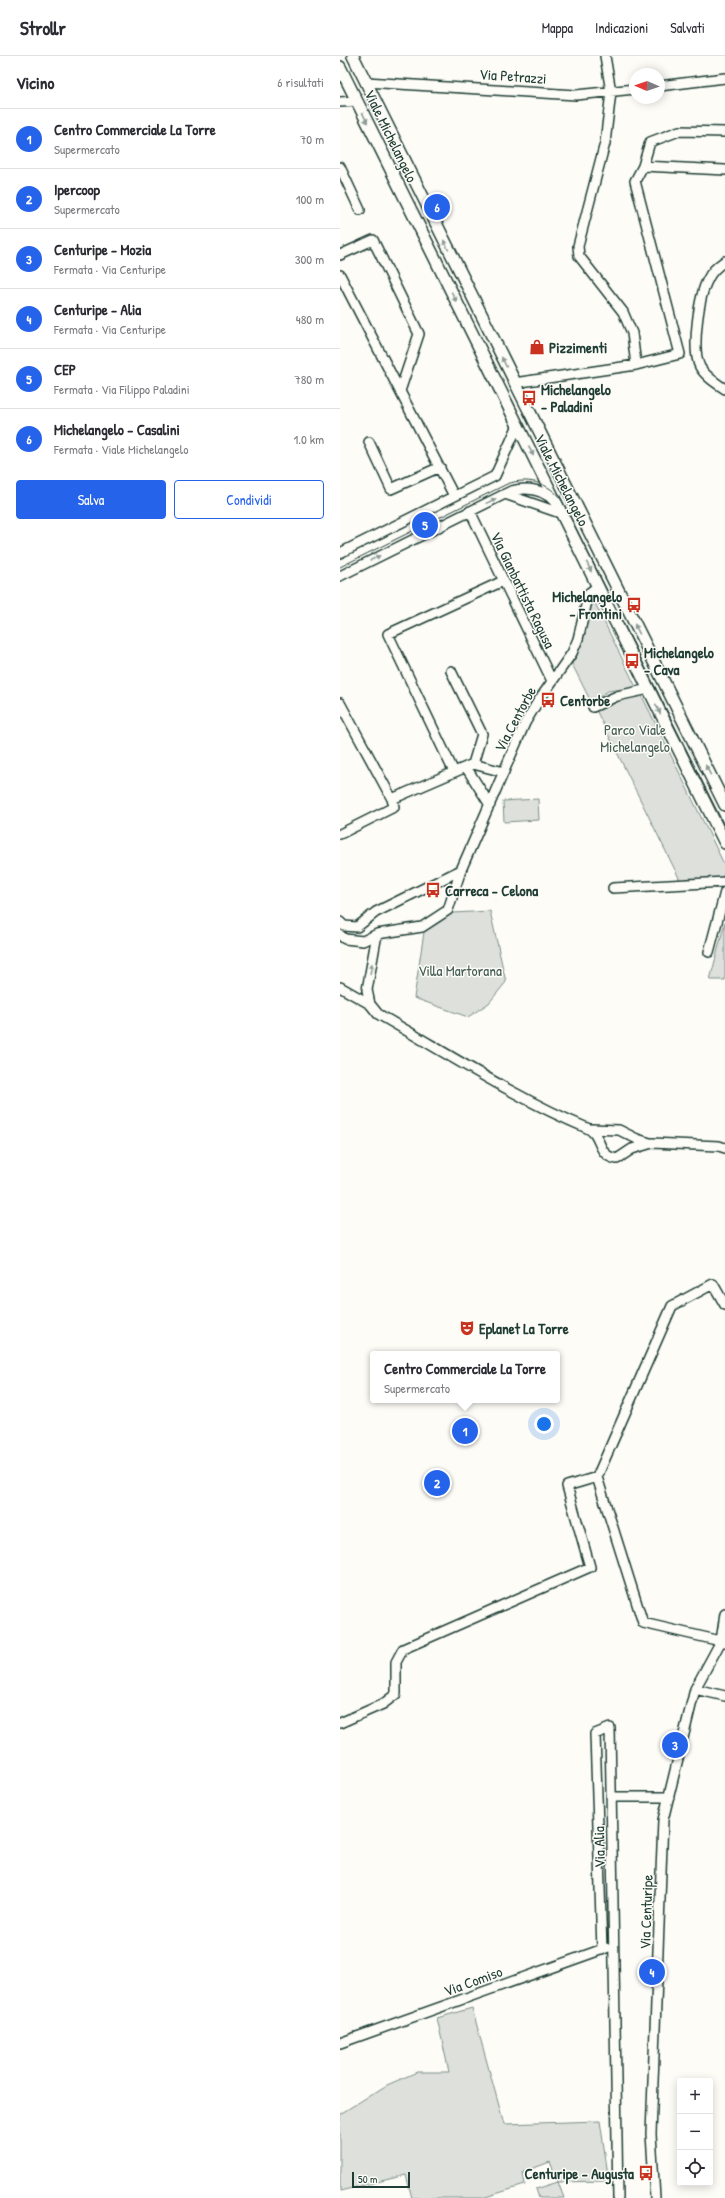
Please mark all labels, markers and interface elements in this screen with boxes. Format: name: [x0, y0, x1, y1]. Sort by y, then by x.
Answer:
text: Strollr: [20, 15, 66, 41]
text: Mappa: [542, 18, 573, 37]
text: Indicazioni: [595, 18, 648, 37]
text: Salvati: [670, 18, 705, 37]
street label: Via Petrazzi: [479, 63, 547, 89]
north arrow: [629, 68, 665, 104]
text: Vicino: [16, 71, 54, 94]
text: 6 risultati: [277, 73, 324, 91]
street label: Viale Michelangelo: [359, 86, 423, 186]
one-way arrow: [362, 112, 369, 123]
text: Centro Commerciale La Torre: [54, 119, 216, 140]
text: 1: [27, 130, 31, 148]
text: 70 m: [300, 130, 324, 148]
text: Supermercato: [54, 140, 120, 158]
text: Ipercoop: [54, 179, 100, 200]
text: 2: [26, 190, 32, 208]
text: 100 m: [296, 190, 324, 208]
pin: 6: [424, 192, 450, 222]
text: Supermercato: [54, 200, 120, 218]
text: Centuripe - Mozia: [54, 239, 151, 260]
one-way arrow: [443, 240, 449, 251]
text: 3: [26, 250, 32, 268]
text: 300 m: [295, 250, 324, 268]
text: Fermata · Via Centuripe: [54, 260, 166, 278]
one-way arrow: [451, 291, 457, 303]
text: Centuripe - Alia: [54, 299, 141, 320]
text: 4: [27, 310, 31, 328]
text: 480 m: [296, 310, 324, 328]
text: Fermata · Via Centuripe: [54, 320, 166, 338]
place label: Pizzimenti: [549, 337, 607, 358]
shop icon: Pizzimenti: [528, 338, 546, 356]
one-way arrow: [500, 356, 507, 368]
text: CEP: [54, 359, 76, 380]
text: 5: [26, 370, 32, 388]
text: 780 m: [294, 370, 324, 388]
place label: Michelangelo - Paladini: [541, 379, 611, 417]
text: Fermata · Via Filippo Paladini: [54, 380, 190, 398]
bus stop icon: Michelangelo - Paladini: [520, 389, 538, 407]
text: Michelangelo - Casalini: [54, 419, 180, 440]
text: 6: [26, 430, 32, 448]
text: 1.0 km: [293, 430, 324, 448]
street label: Viale Michelangelo: [530, 430, 594, 530]
text: Fermata · Viale Michelangelo: [54, 440, 189, 458]
one-way arrow: [528, 445, 534, 457]
button: Salva: [16, 480, 166, 519]
button: Condividi: [174, 480, 324, 519]
one-way arrow: [486, 498, 497, 504]
pin: 5: [412, 510, 438, 540]
street label: Via Gianbattista Ragusa: [486, 528, 560, 652]
one-way arrow: [369, 555, 381, 562]
one-way arrow: [586, 561, 592, 573]
place label: Michelangelo - Frontini: [552, 586, 622, 624]
bus stop icon: Michelangelo - Frontini: [625, 596, 643, 614]
one-way arrow: [633, 623, 640, 634]
place label: Michelangelo - Cava: [644, 642, 714, 680]
bus stop icon: Michelangelo - Cava: [623, 652, 641, 670]
street label: Via Centorbe: [489, 683, 541, 755]
place label: Centorbe: [560, 690, 610, 711]
bus stop icon: Centorbe: [539, 691, 557, 709]
one-way arrow: [655, 703, 661, 714]
park label: Parco Viale Michelangelo: [600, 719, 670, 757]
one-way arrow: [704, 764, 711, 776]
place label: Carreca - Celona: [445, 880, 538, 901]
bus stop icon: Carreca - Celona: [424, 881, 442, 899]
park label: Villa Martorana: [418, 960, 502, 981]
one-way arrow: [368, 963, 374, 975]
place label: Eplanet La Torre: [479, 1318, 569, 1340]
theatre icon: Eplanet La Torre: [458, 1319, 476, 1337]
popup: [370, 1351, 560, 1403]
text: Centro Commerciale La Torre: [384, 1358, 546, 1379]
text: Supermercato: [384, 1379, 450, 1397]
your location: [534, 1414, 554, 1434]
pin: 1: [452, 1416, 478, 1446]
pin: 2: [424, 1468, 450, 1498]
pin: 3: [662, 1730, 688, 1760]
street label: Via Alia: [588, 1826, 610, 1868]
street label: Via Centuripe: [634, 1874, 658, 1950]
pin: 4: [639, 1957, 665, 1987]
street label: Via Comiso: [441, 1961, 505, 2001]
map controls: [677, 2078, 713, 2186]
button: +: [677, 2078, 713, 2114]
button: −: [677, 2114, 713, 2150]
button: locate: [677, 2150, 713, 2186]
place label: Centuripe - Augusta: [525, 2163, 634, 2185]
bus stop icon: Centuripe - Augusta: [637, 2164, 655, 2182]
scale bar: [352, 2170, 410, 2189]
text: 50 m: [358, 2172, 378, 2186]

